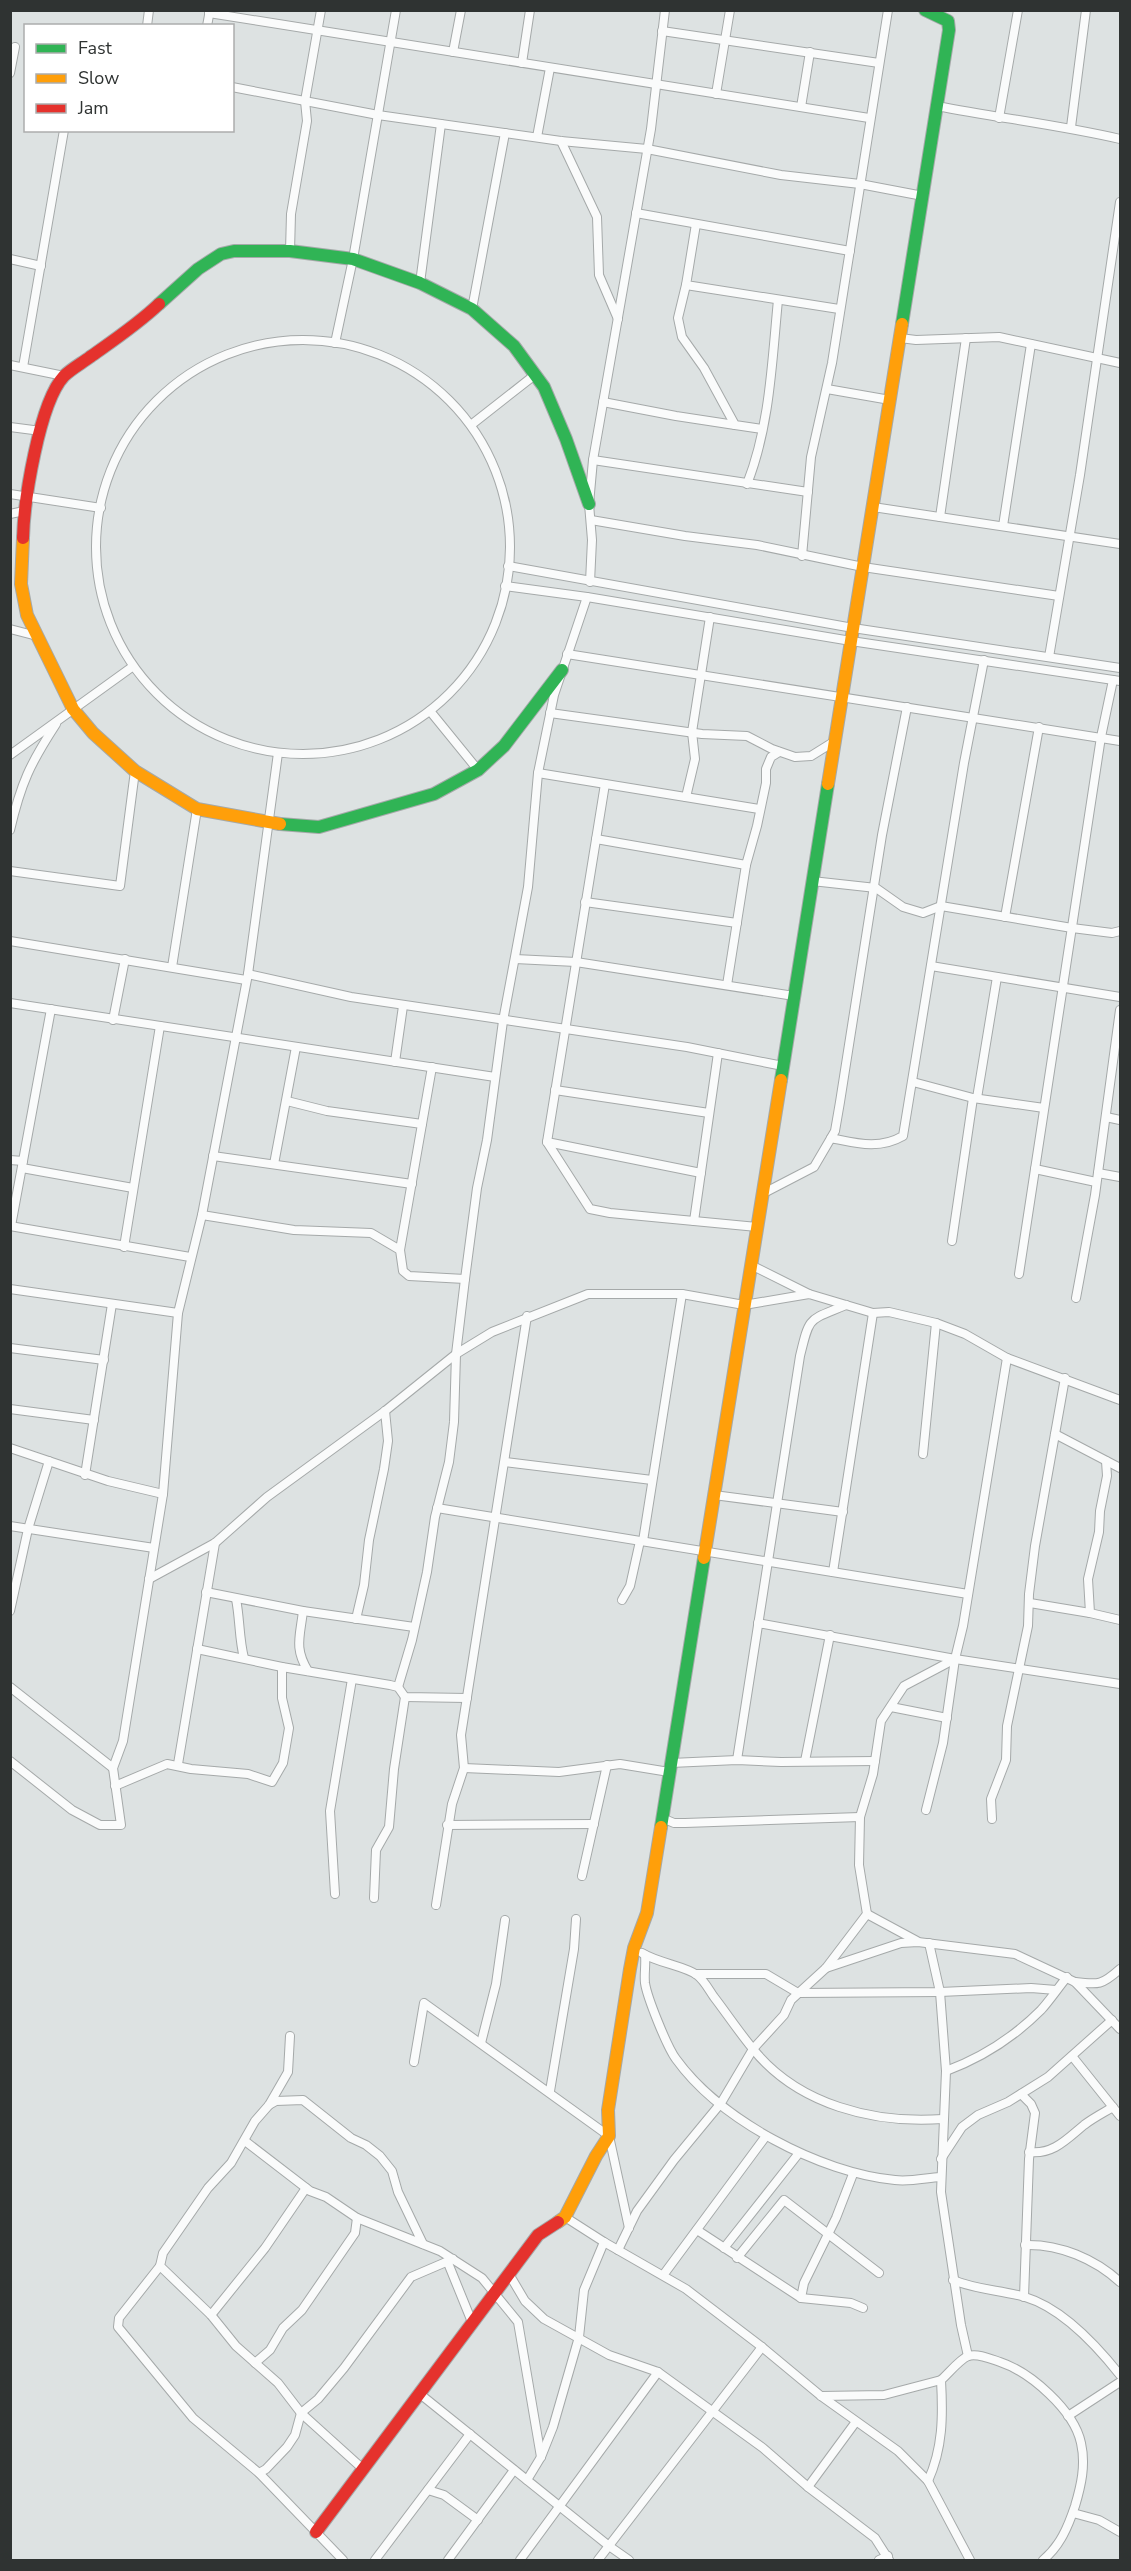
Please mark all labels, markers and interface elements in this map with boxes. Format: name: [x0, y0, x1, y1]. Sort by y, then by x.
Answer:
legend: [24, 24, 234, 132]
text: Fast: [78, 36, 113, 60]
text: Slow: [78, 66, 119, 90]
text: Jam: [77, 96, 109, 120]

